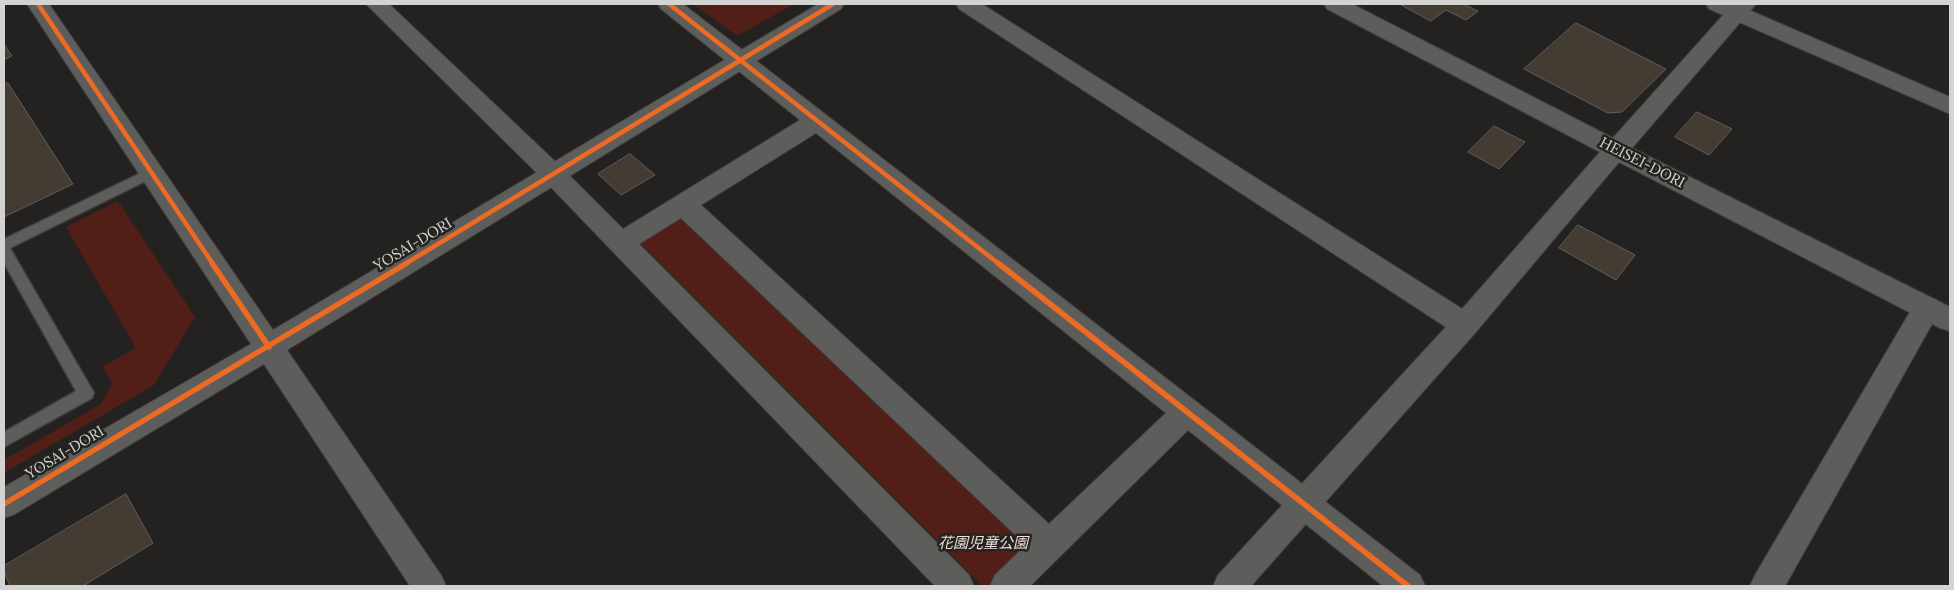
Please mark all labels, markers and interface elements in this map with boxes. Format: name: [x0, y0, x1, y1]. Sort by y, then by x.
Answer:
street label: HEISEI-DORI: [1596, 134, 1688, 192]
street label: YOSAI-DORI: [371, 215, 455, 275]
street label: YOSAI-DORI: [23, 423, 107, 483]
park label: 花園児童公園: [938, 535, 1028, 553]

